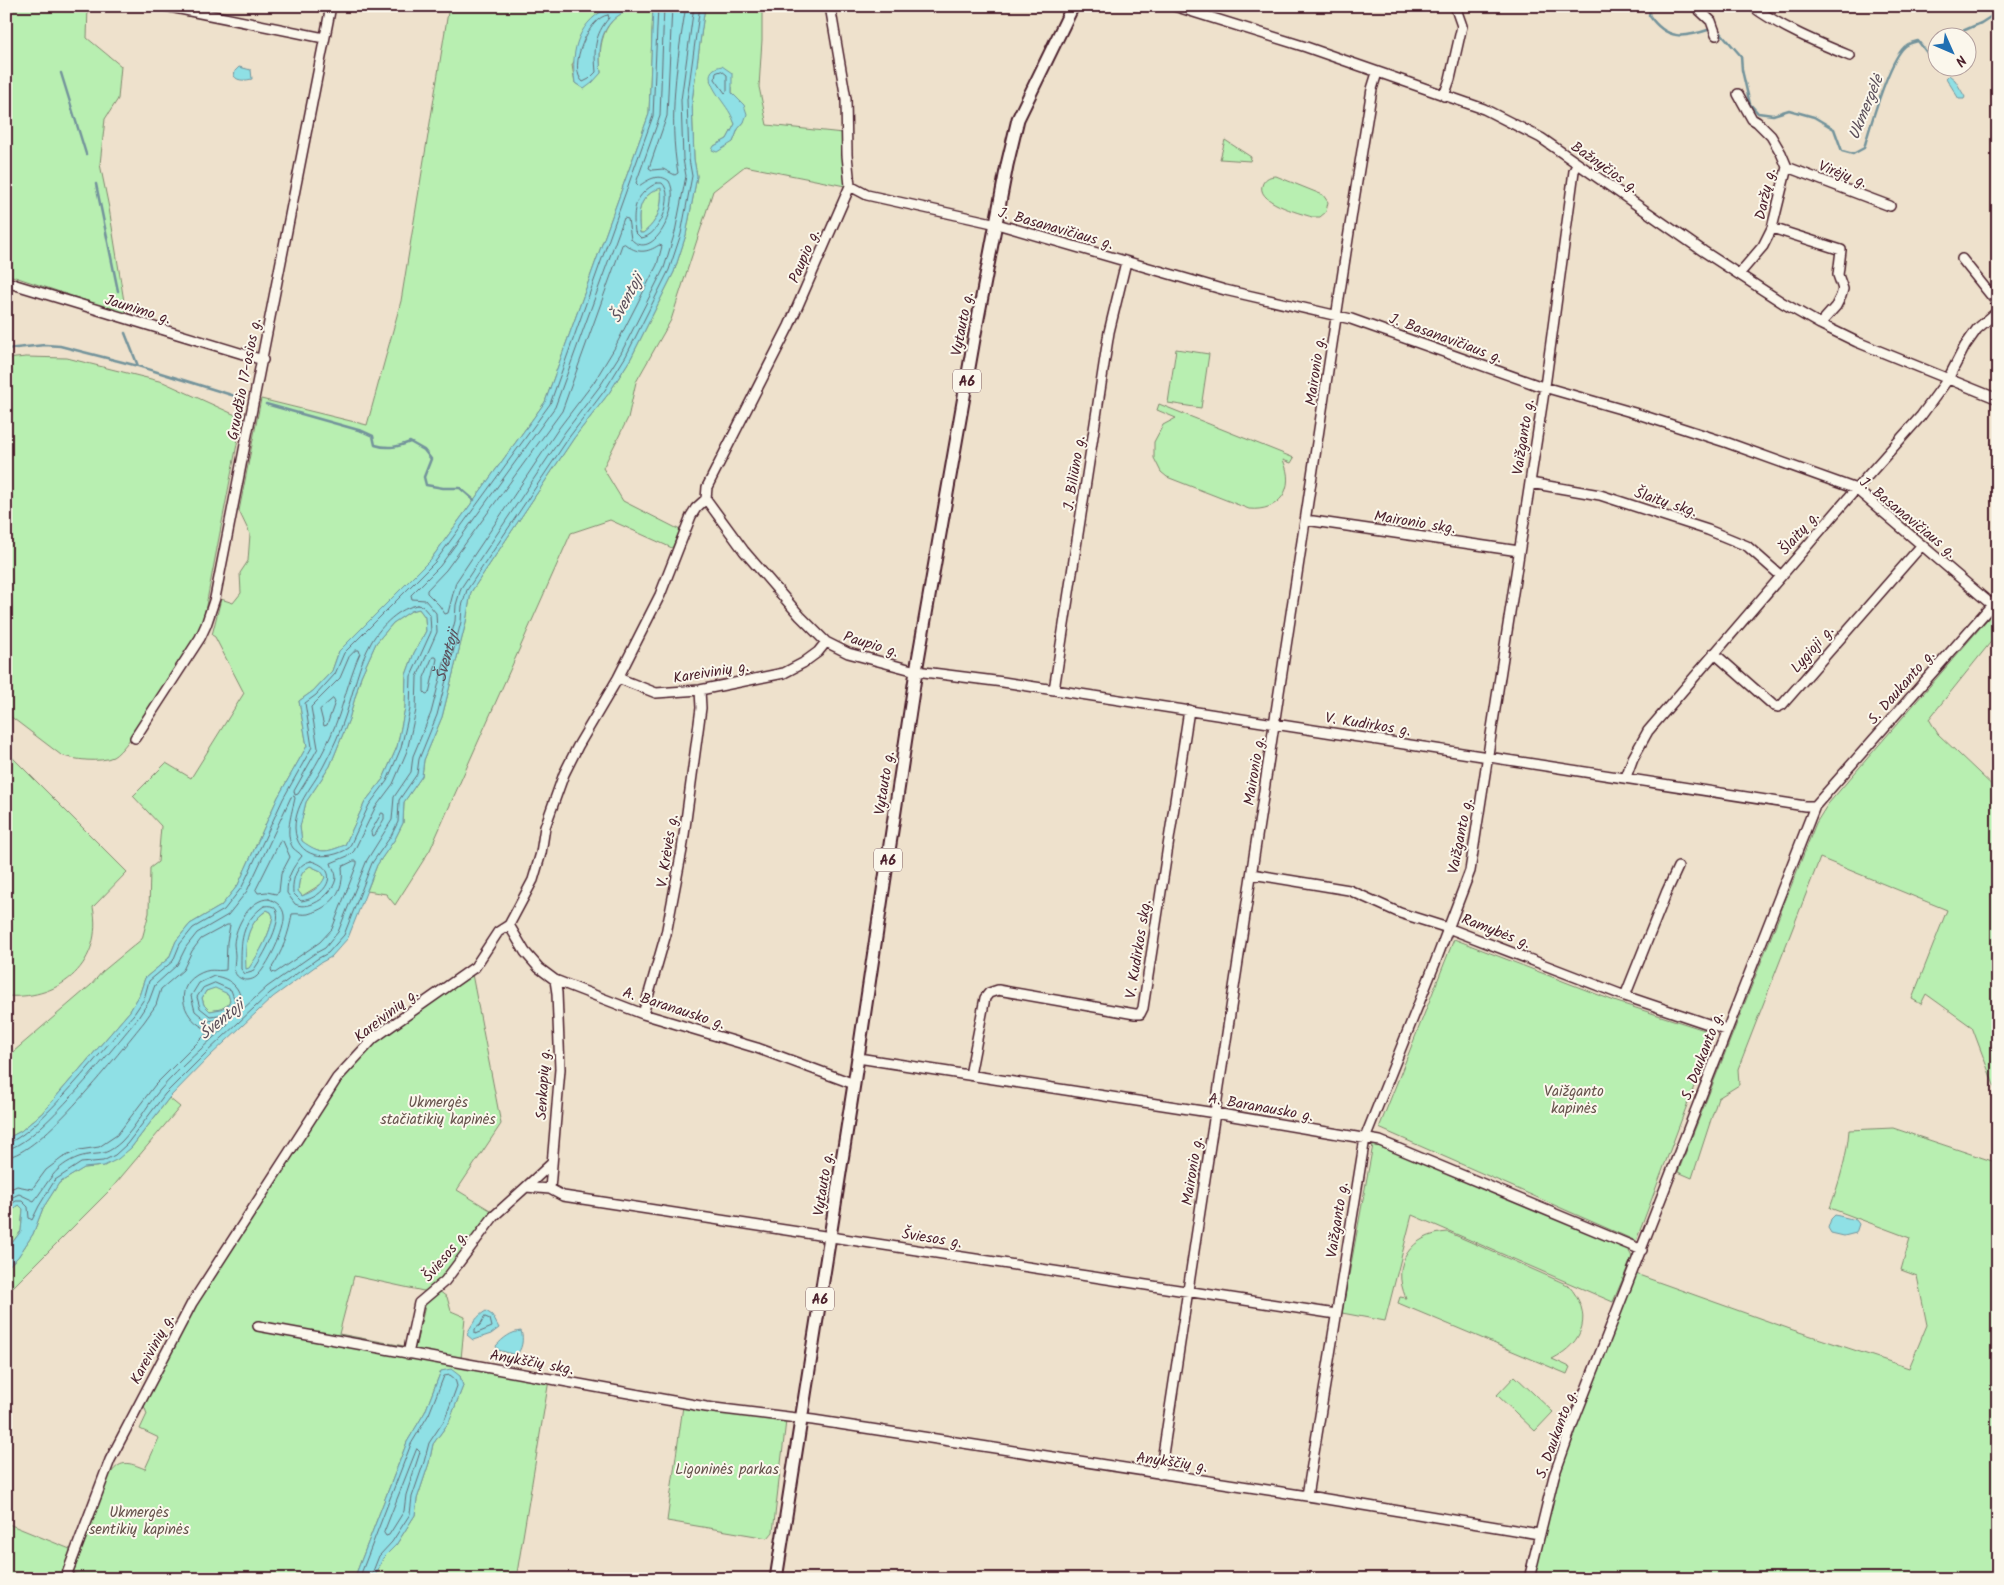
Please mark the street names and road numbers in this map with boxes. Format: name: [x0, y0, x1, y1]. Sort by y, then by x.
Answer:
street label: Bažnyčios g.: [1565, 136, 1643, 200]
street label: Virėjų g.: [1815, 155, 1871, 195]
street label: Daržų g.: [1749, 166, 1783, 222]
street label: J. Basanavičiaus g.: [995, 201, 1116, 257]
street label: Paupio g.: [783, 226, 827, 287]
street label: Jaunimo g.: [102, 289, 174, 331]
street label: Vytauto g.: [945, 290, 981, 358]
street label: J. Basanavičiaus g.: [1386, 307, 1506, 371]
street label: Gruodžio 17-osios g.: [221, 316, 269, 442]
street label: Maironio g.: [1299, 335, 1333, 407]
road number: A6: [953, 370, 981, 392]
street label: Vaižganto g.: [1506, 397, 1542, 477]
street label: J. Biliūno g.: [1057, 434, 1093, 512]
street label: J. Basanavičiaus g.: [1854, 471, 1961, 565]
street label: Šlaitų skg.: [1631, 481, 1700, 524]
street label: Maironio skg.: [1372, 505, 1458, 541]
street label: Šlaitų g.: [1774, 506, 1826, 561]
street label: Lygioji g.: [1785, 620, 1840, 679]
street label: Paupio g.: [840, 625, 901, 665]
street label: S. Daukanto g.: [1862, 645, 1941, 731]
street label: Kareivinių g.: [671, 655, 751, 691]
street label: V. Kudirkos g.: [1323, 706, 1412, 744]
street label: Maironio g.: [1238, 735, 1272, 807]
street label: Vytauto g.: [868, 749, 902, 817]
street label: Vaižganto g.: [1442, 796, 1480, 876]
street label: V. Krėvės g.: [650, 813, 686, 890]
road number: A6: [874, 848, 902, 872]
street label: V. Kudirkos skg.: [1119, 898, 1159, 1000]
street label: Ramybės g.: [1458, 908, 1534, 956]
street label: A. Baranausko g.: [619, 981, 728, 1037]
street label: Kareivinių g.: [349, 983, 424, 1049]
street label: S. Daukanto g.: [1675, 1009, 1731, 1104]
street label: Senkapių g.: [530, 1048, 558, 1120]
street label: A. Baranausko g.: [1206, 1087, 1315, 1129]
street label: Maironio g.: [1176, 1135, 1210, 1207]
street label: Vytauto g.: [807, 1150, 841, 1218]
street label: Vaižganto g.: [1320, 1180, 1356, 1260]
street label: Šviesos g.: [900, 1222, 964, 1256]
street label: Šviesos g.: [417, 1226, 475, 1288]
road number: A6: [806, 1288, 834, 1310]
street label: Kareivinių g.: [124, 1310, 181, 1389]
street label: Anykščių skg.: [488, 1344, 576, 1382]
street label: S. Daukanto g.: [1530, 1387, 1584, 1482]
street label: Anykščių g.: [1135, 1446, 1209, 1480]

